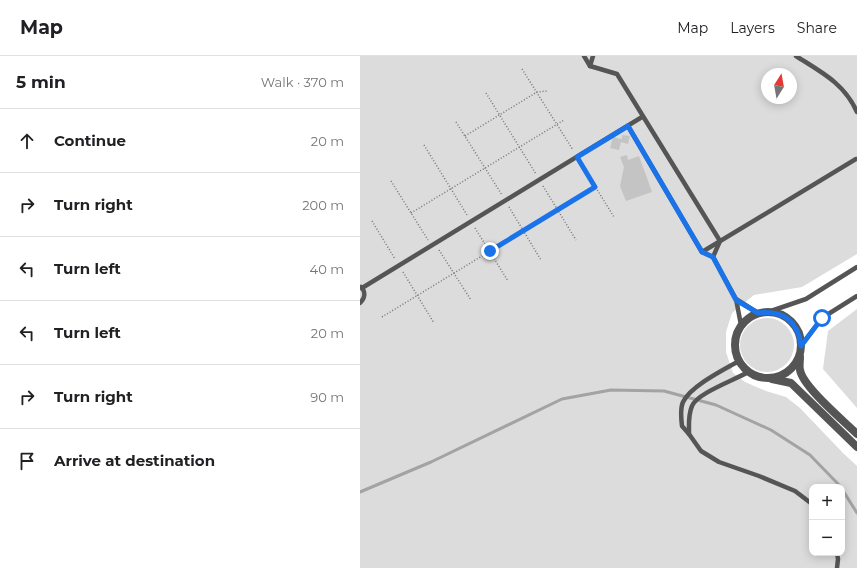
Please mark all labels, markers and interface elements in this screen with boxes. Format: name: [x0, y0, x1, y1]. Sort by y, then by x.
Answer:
text: Map: [20, 16, 63, 39]
text: Map: [677, 19, 708, 37]
text: Layers: [730, 19, 775, 37]
text: Share: [797, 19, 837, 37]
north arrow: [761, 68, 797, 104]
text: 5 min: [16, 72, 66, 92]
text: Walk · 370 m: [261, 74, 344, 90]
icon: ahead: [16, 130, 38, 152]
text: Continue: [54, 131, 126, 150]
text: 20 m: [311, 133, 344, 149]
icon: right: [16, 194, 38, 216]
text: Turn right: [54, 195, 133, 214]
text: 200 m: [302, 197, 344, 213]
route end: [481, 242, 499, 260]
icon: left: [16, 258, 38, 280]
text: Turn left: [54, 259, 121, 278]
text: 40 m: [310, 261, 344, 277]
route start: [813, 309, 831, 327]
icon: left: [16, 322, 38, 344]
text: Turn left: [54, 323, 121, 342]
text: 20 m: [311, 325, 344, 341]
icon: right: [16, 386, 38, 408]
text: Turn right: [54, 387, 133, 406]
text: 90 m: [310, 389, 344, 405]
icon: arrive: [16, 450, 38, 472]
text: Arrive at destination: [54, 451, 215, 470]
map controls: [809, 484, 845, 556]
button: +: [809, 484, 845, 520]
button: −: [809, 520, 845, 556]

